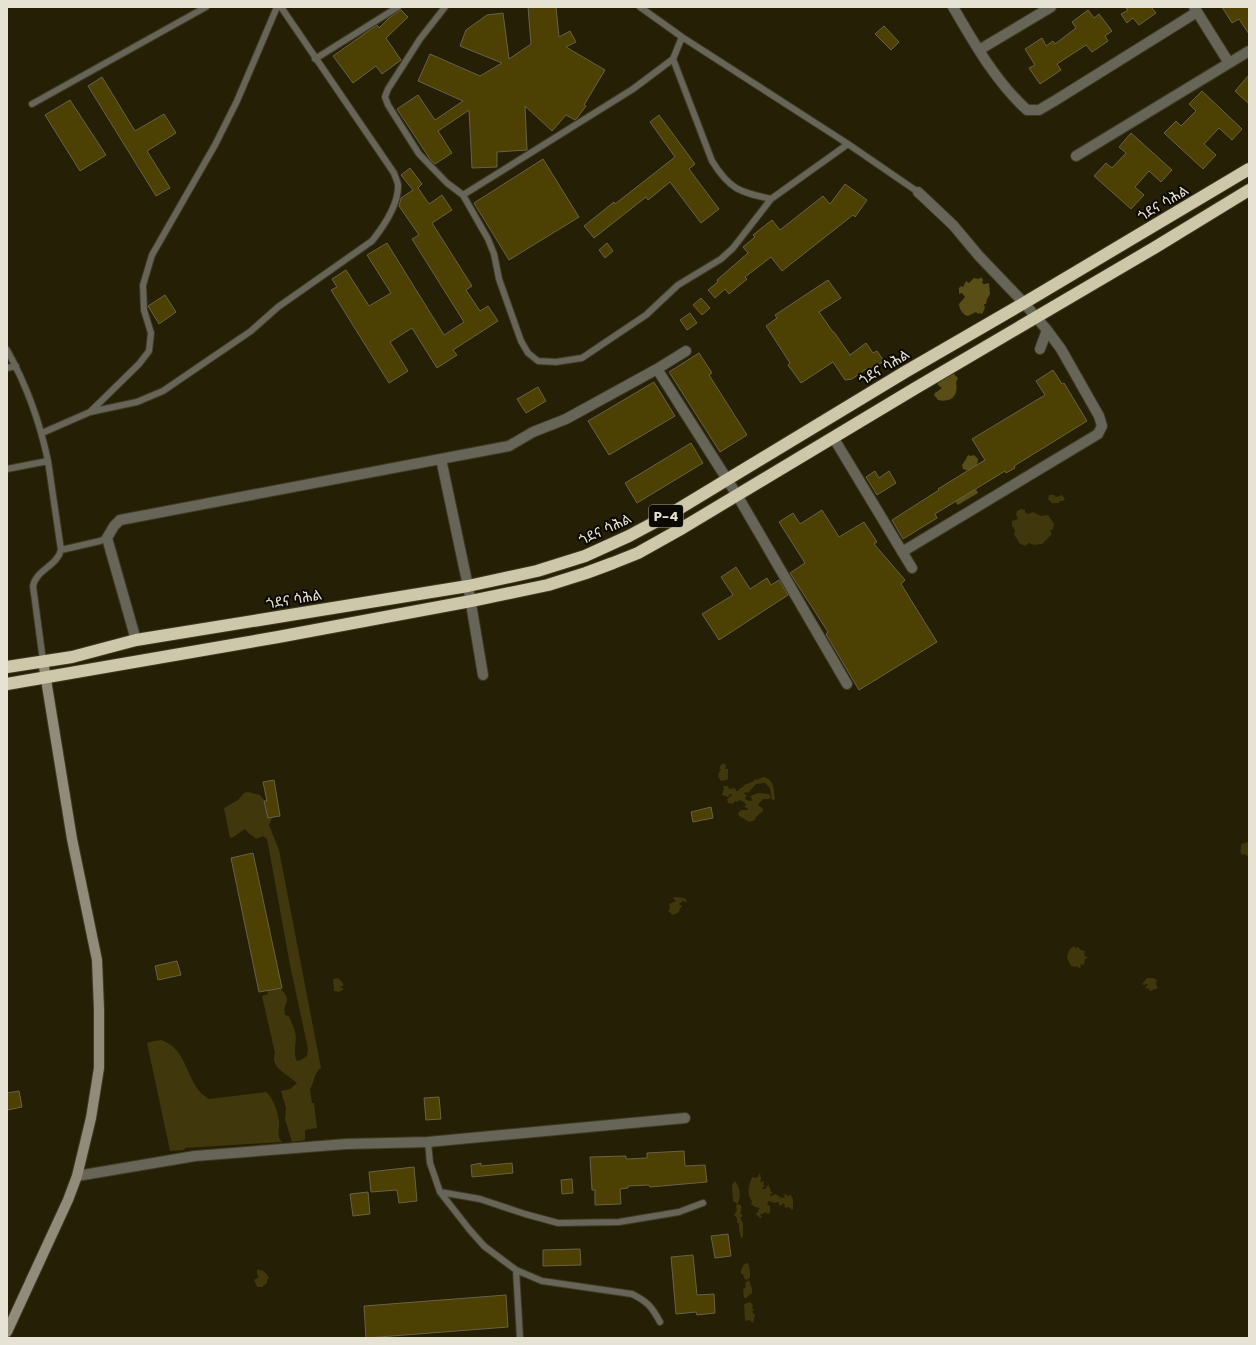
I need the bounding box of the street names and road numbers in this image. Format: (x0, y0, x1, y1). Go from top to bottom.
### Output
street label: ጎደና ሳሕል (1134, 180, 1193, 226)
street label: ጎደና ሳሕል (855, 344, 914, 390)
road number: P-4 (649, 505, 683, 527)
street label: ጎደና ሳሕል (575, 508, 635, 550)
street label: ጎደና ሳሕል (265, 584, 324, 614)

